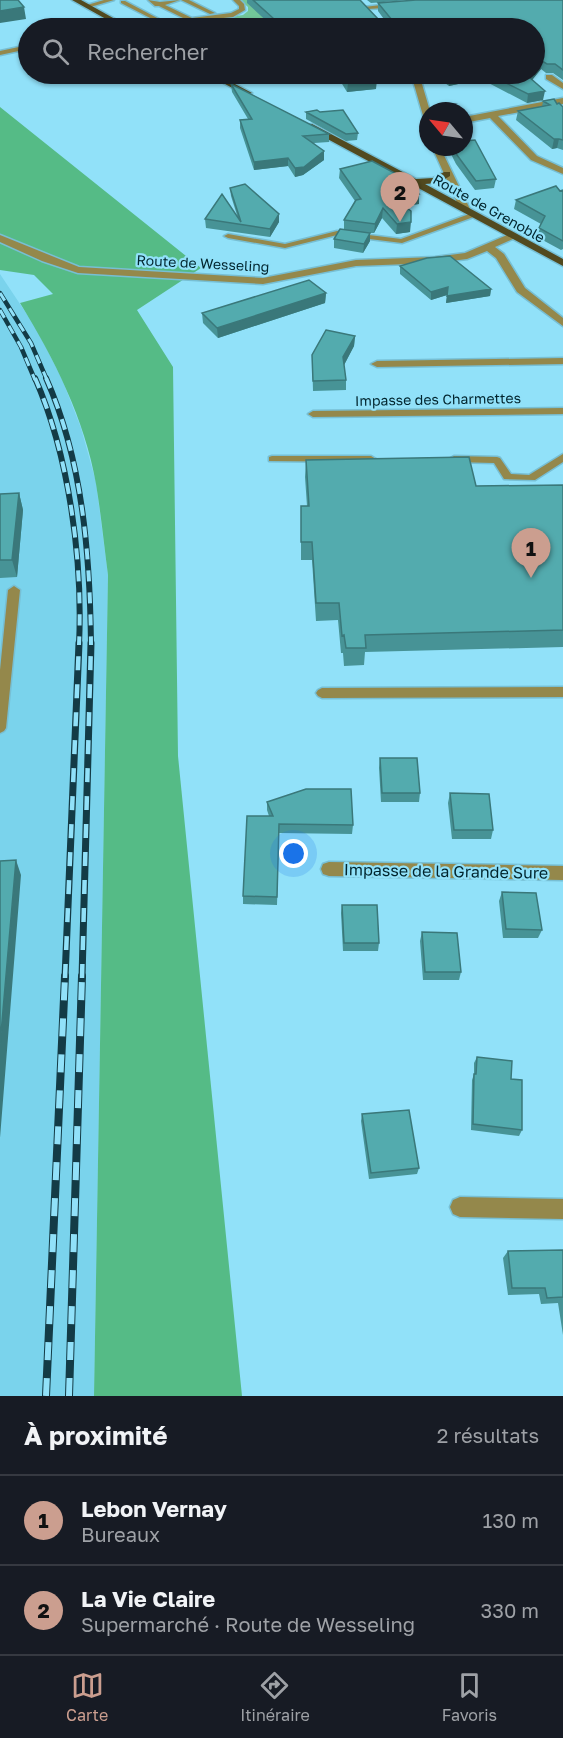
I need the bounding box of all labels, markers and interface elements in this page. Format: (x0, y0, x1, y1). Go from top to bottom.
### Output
search box (18, 18, 545, 84)
icon: search (39, 35, 72, 68)
text: Rechercher (87, 38, 208, 65)
north arrow (419, 102, 473, 156)
street label: Route de Grenoble (430, 170, 548, 246)
pin: 2 (380, 172, 420, 222)
street label: Route de Wesseling (136, 251, 270, 275)
street label: Impasse des Charmettes (355, 389, 521, 409)
pin: 1 (512, 528, 550, 578)
your location (279, 839, 308, 868)
street label: Impasse de la Grande Sure (344, 859, 548, 883)
text: À proximité (24, 1420, 168, 1451)
text: 2 résultats (437, 1423, 539, 1447)
text: Lebon Vernay (81, 1495, 227, 1522)
text: 1 (38, 1508, 49, 1532)
text: 130 m (483, 1508, 539, 1532)
text: Bureaux (81, 1522, 160, 1546)
text: La Vie Claire (81, 1585, 215, 1612)
text: 2 (37, 1598, 50, 1622)
text: 330 m (481, 1598, 539, 1622)
text: Supermarché · Route de Wesseling (81, 1612, 415, 1636)
tab: Carte (66, 1669, 108, 1725)
tab: Itinéraire (240, 1669, 310, 1725)
tab: Favoris (442, 1669, 497, 1725)

